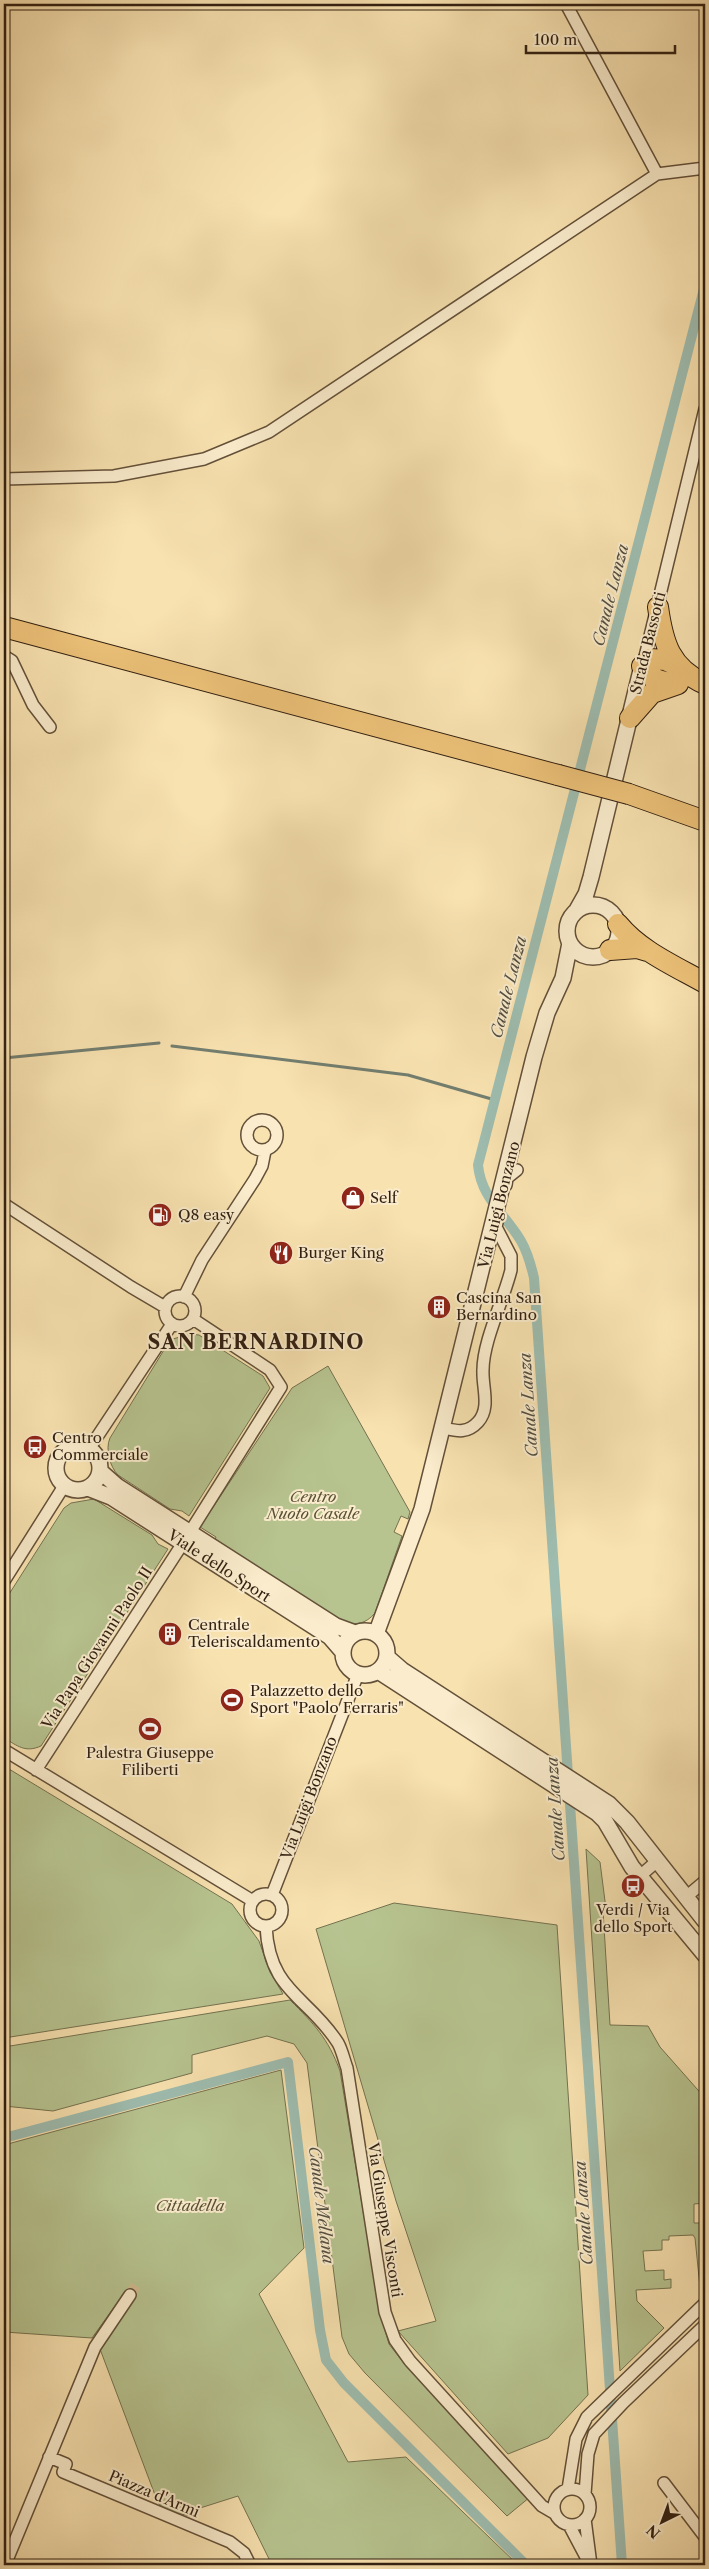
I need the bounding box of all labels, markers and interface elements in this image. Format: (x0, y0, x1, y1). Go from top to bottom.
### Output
scale bar (526, 22, 675, 54)
text: 100 m (534, 30, 577, 49)
water label: Canale Lanza (588, 541, 632, 648)
street label: Strada Bassotti (626, 589, 670, 696)
water label: Canale Lanza (486, 933, 530, 1040)
street label: Via Luigi Bonzano (473, 1139, 524, 1271)
shop icon: Self (340, 1185, 366, 1211)
place label: Self (370, 1188, 399, 1207)
fuel station icon: Q8 easy (147, 1202, 173, 1228)
place label: Q8 easy (178, 1205, 235, 1224)
restaurant icon: Burger King (268, 1240, 294, 1266)
place label: Burger King (298, 1243, 384, 1262)
place label: Cascina San Bernardino (456, 1288, 542, 1324)
building icon: Cascina San Bernardino (426, 1294, 452, 1320)
district label: SAN BERNARDINO (148, 1330, 364, 1354)
water label: Canale Lanza (514, 1352, 542, 1458)
place label: Centro Commerciale (52, 1428, 148, 1464)
bus stop icon: Centro Commerciale (22, 1434, 48, 1460)
park label: Centro Nuoto Casale (266, 1487, 360, 1523)
street label: Viale dello Sport (163, 1525, 275, 1606)
street label: Via Papa Giovanni Paolo II (36, 1563, 156, 1733)
place label: Centrale Teleriscaldamento (188, 1615, 320, 1651)
building icon: Centrale Teleriscaldamento (157, 1621, 183, 1647)
place label: Palazzetto dello Sport "Paolo Ferraris" (250, 1681, 404, 1717)
sports icon: Palazzetto dello Sport "Paolo Ferraris" (219, 1687, 245, 1713)
sports icon: Palestra Giuseppe Filiberti (137, 1716, 163, 1742)
street label: Via Luigi Bonzano (276, 1733, 341, 1863)
place label: Palestra Giuseppe Filiberti (86, 1743, 214, 1779)
water label: Canale Lanza (541, 1756, 569, 1862)
bus stop icon: Verdi / Via dello Sport (620, 1873, 646, 1899)
place label: Verdi / Via dello Sport (594, 1900, 673, 1936)
street label: Via Giuseppe Visconti (364, 2140, 407, 2299)
water label: Canale Mellana (305, 2145, 339, 2265)
water label: Canale Lanza (569, 2160, 597, 2266)
park label: Cittadella (156, 2196, 224, 2215)
street label: Piazza d'Armi (106, 2466, 203, 2521)
north arrow (636, 2496, 686, 2546)
text: N (643, 2521, 664, 2542)

